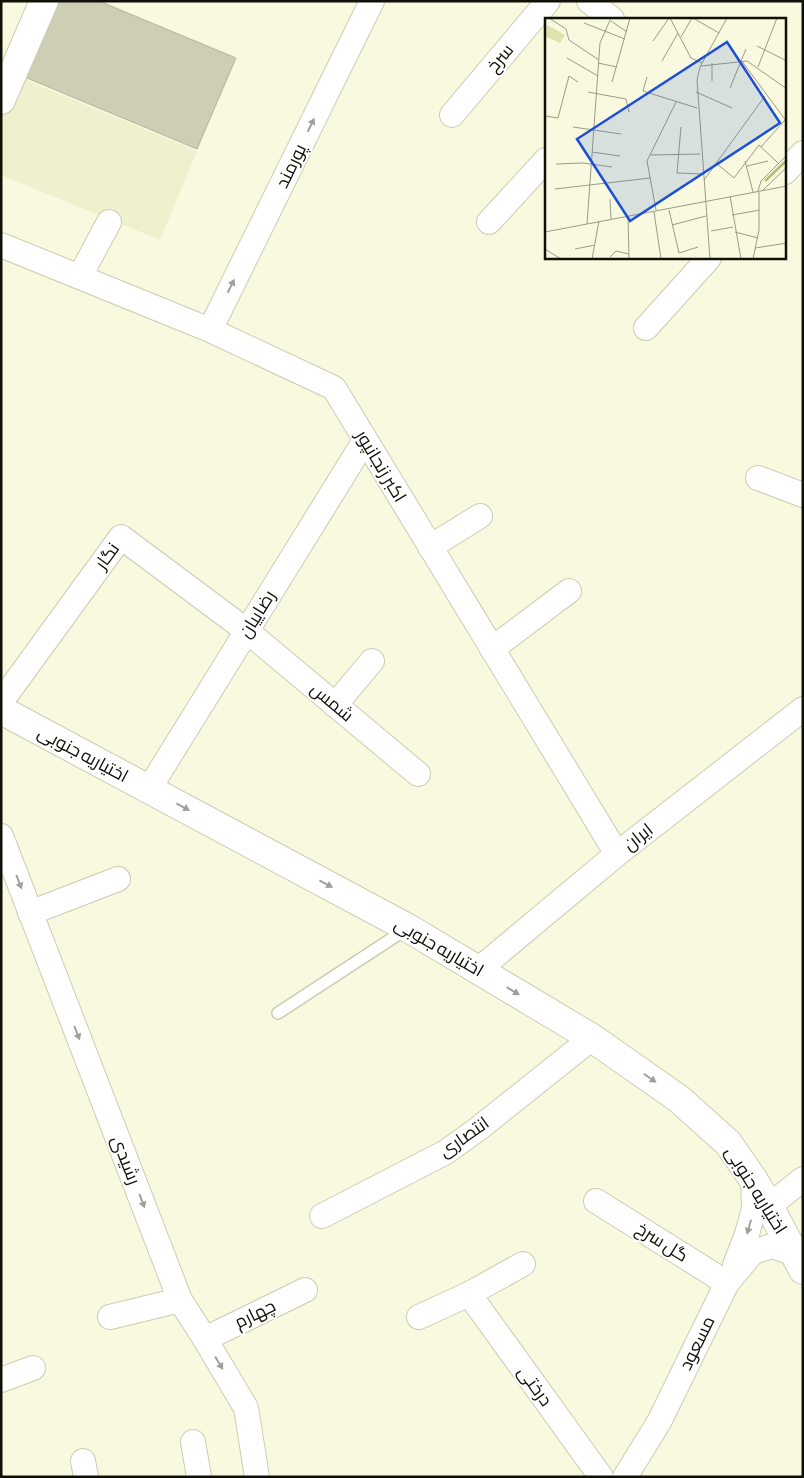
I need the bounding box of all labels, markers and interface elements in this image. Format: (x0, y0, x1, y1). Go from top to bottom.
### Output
inset map (545, 18, 786, 259)
street label: سرخ (482, 39, 519, 77)
one-way arrow (307, 118, 315, 132)
street label: پورمند (271, 140, 312, 192)
one-way arrow (227, 279, 235, 294)
street label: اکبر زنجانپور (350, 425, 411, 506)
street label: نگار (89, 538, 124, 574)
street label: رضاییان (234, 586, 280, 642)
street label: شمس (306, 678, 358, 726)
street label: اختیاریه جنوبی (34, 721, 132, 787)
one-way arrow (176, 803, 190, 812)
street label: ایران (619, 819, 657, 855)
one-way arrow (15, 875, 23, 889)
one-way arrow (319, 880, 334, 888)
street label: اختیاریه جنوبی (390, 913, 488, 981)
one-way arrow (506, 986, 519, 995)
one-way arrow (74, 1026, 81, 1041)
one-way arrow (643, 1073, 657, 1083)
street label: انتصاری (435, 1112, 493, 1162)
street label: رشیدی (107, 1132, 145, 1188)
street label: اختیاریه جنوبی (720, 1142, 792, 1238)
one-way arrow (138, 1194, 146, 1209)
street label: گل سرخ (631, 1217, 692, 1267)
one-way arrow (745, 1219, 753, 1234)
street label: چهارم (231, 1295, 280, 1334)
street label: مسعود (674, 1312, 720, 1374)
one-way arrow (215, 1356, 224, 1369)
street label: درختی (513, 1361, 557, 1411)

